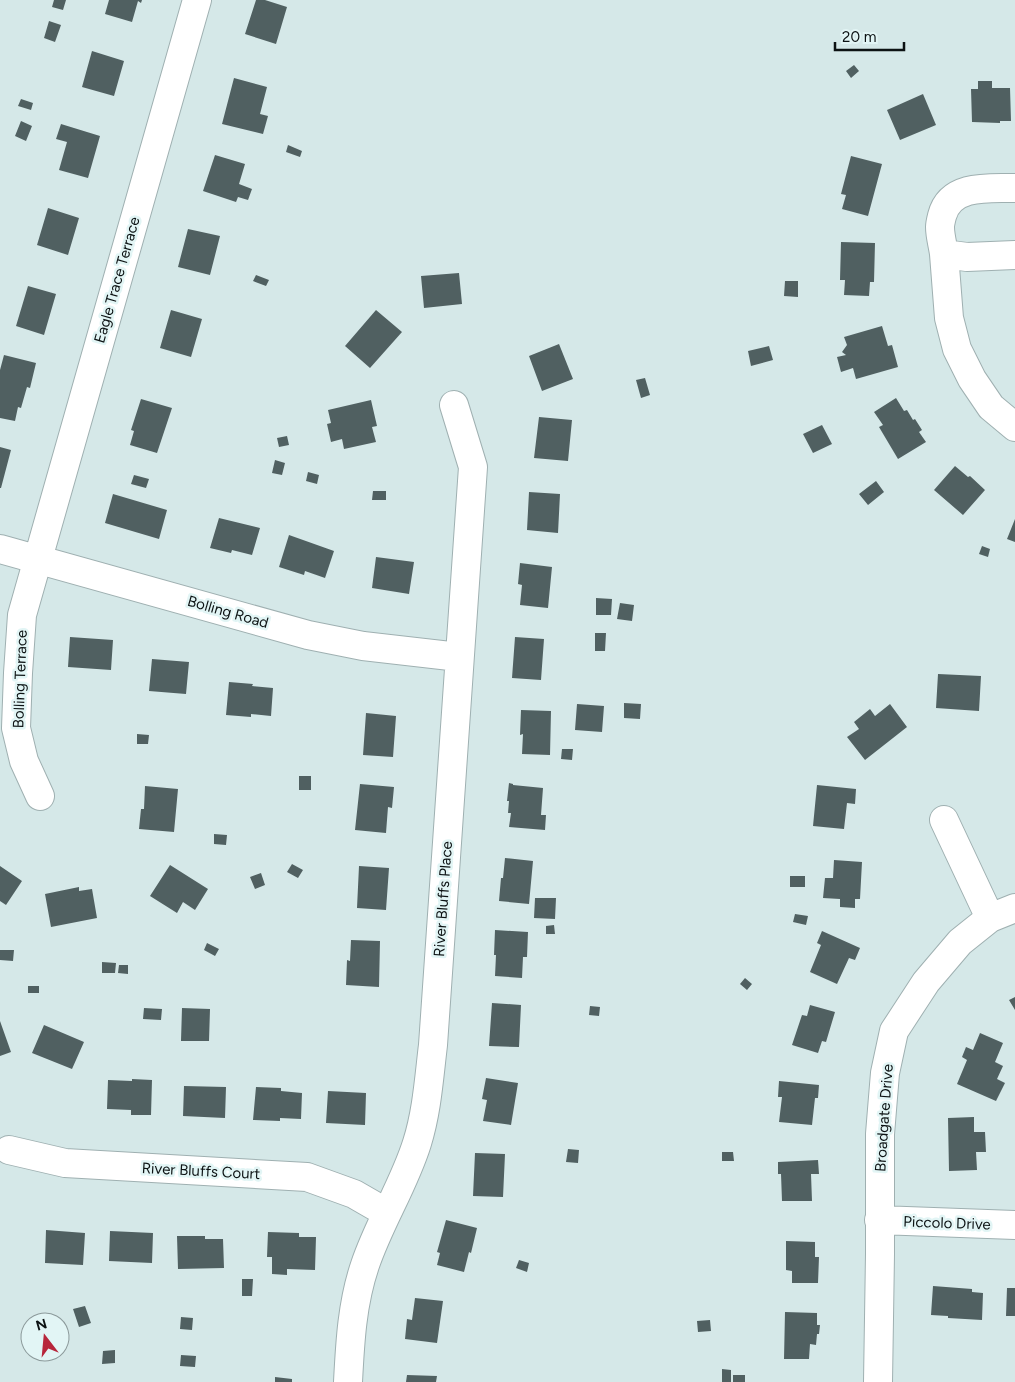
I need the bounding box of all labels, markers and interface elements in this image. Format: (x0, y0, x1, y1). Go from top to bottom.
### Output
scale bar (835, 20, 904, 52)
text: 20 m (842, 28, 876, 46)
street label: Eagle Trace Terrace (90, 215, 144, 345)
street label: Bolling Road (185, 592, 271, 632)
street label: Bolling Terrace (9, 629, 31, 729)
street label: River Bluffs Place (430, 841, 456, 957)
street label: Broadgate Drive (871, 1063, 897, 1173)
street label: River Bluffs Court (141, 1159, 261, 1183)
street label: Piccolo Drive (903, 1212, 991, 1234)
north arrow (20, 1312, 70, 1362)
text: N (34, 1315, 49, 1335)

